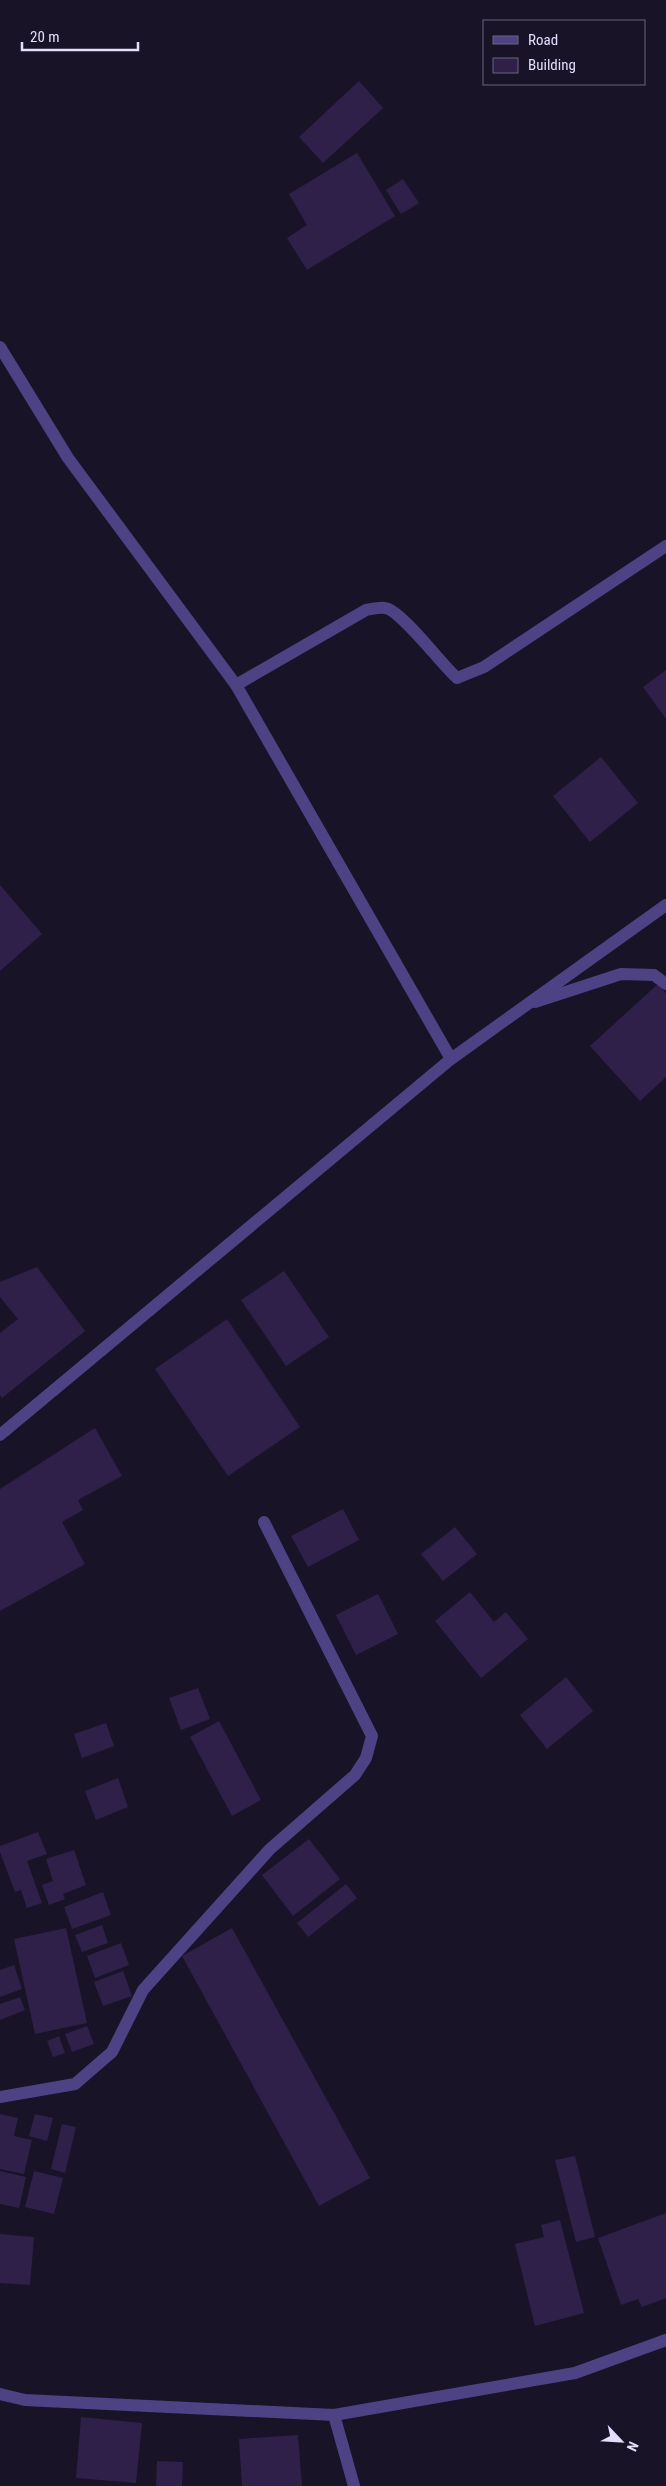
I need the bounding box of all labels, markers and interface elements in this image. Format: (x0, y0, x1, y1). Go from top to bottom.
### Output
scale bar (22, 20, 139, 52)
legend (483, 20, 646, 85)
text: 20 m (30, 28, 60, 46)
text: Road (528, 31, 558, 49)
text: Building (528, 56, 576, 74)
north arrow (596, 2416, 646, 2466)
text: N (624, 2439, 642, 2454)

